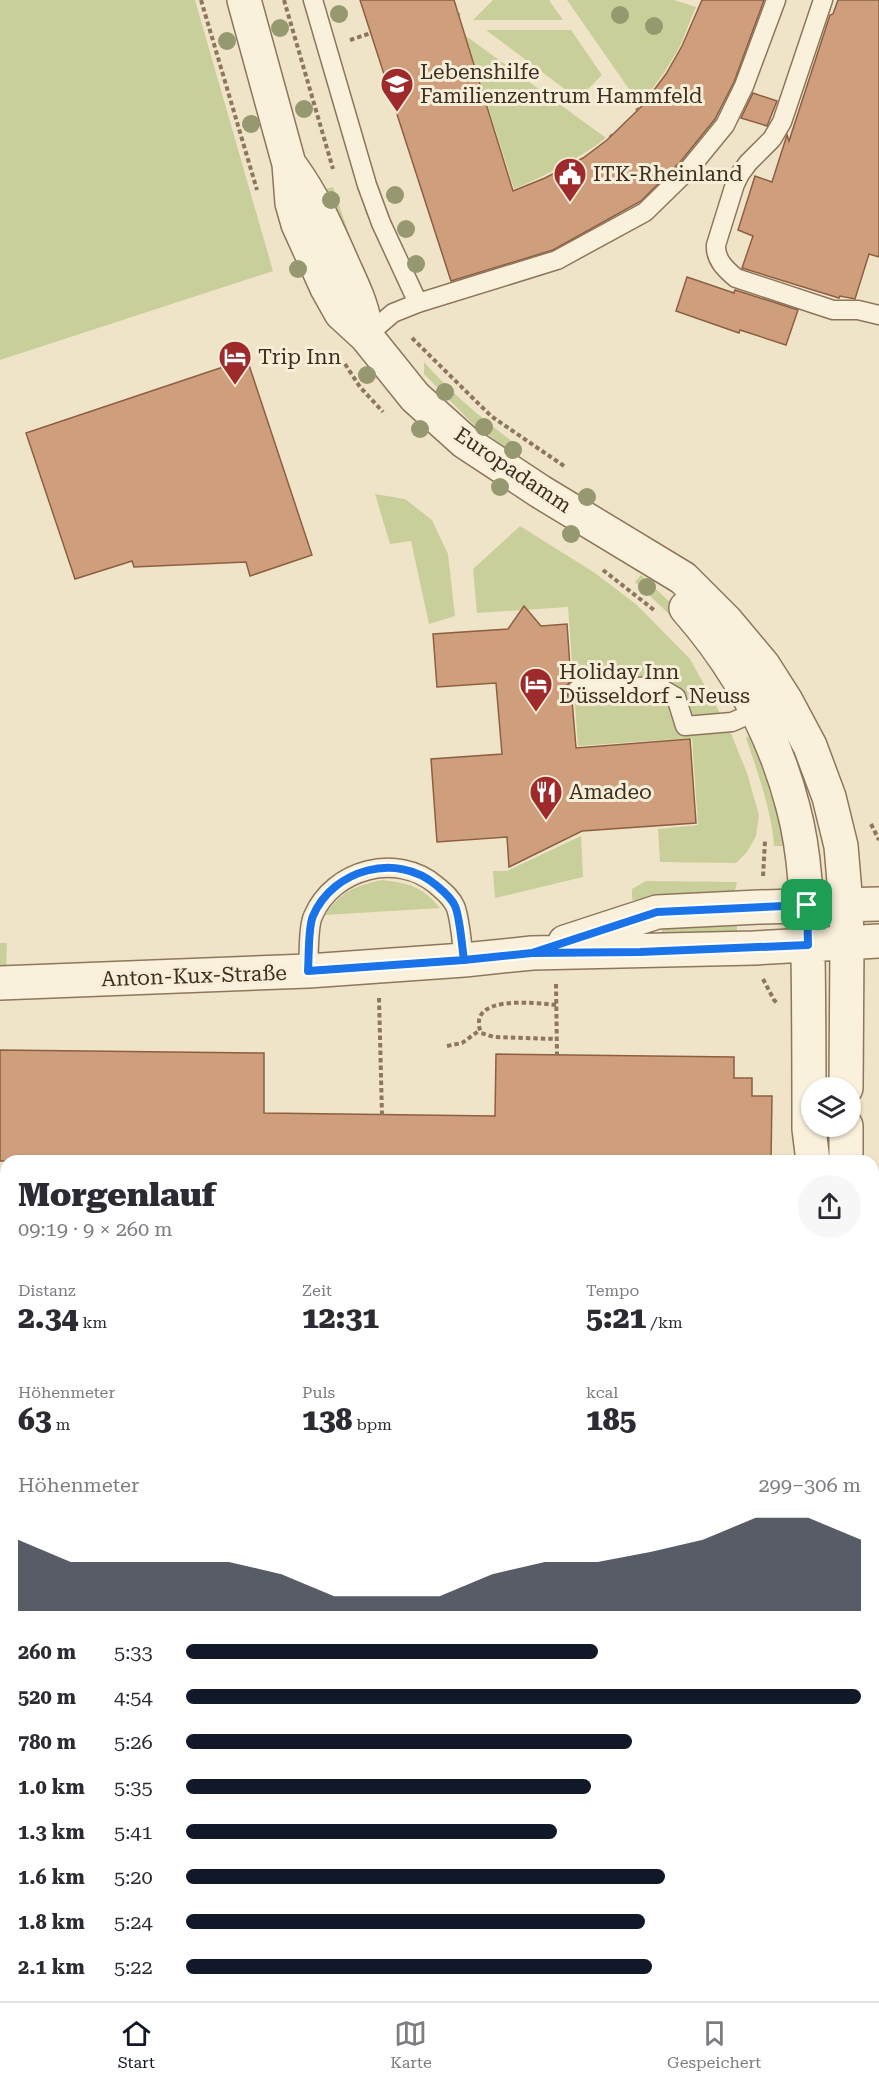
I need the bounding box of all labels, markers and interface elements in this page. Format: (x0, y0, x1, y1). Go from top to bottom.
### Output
place label: Lebenshilfe Familienzentrum Hammfeld (420, 60, 703, 108)
school or university icon: Lebenshilfe Familienzentrum Hammfeld (379, 66, 415, 113)
public building icon: ITK-Rheinland (552, 156, 588, 203)
place label: ITK-Rheinland (593, 162, 743, 186)
hotel icon: Trip Inn (217, 339, 253, 386)
place label: Trip Inn (258, 345, 342, 369)
street label: Europadamm (450, 422, 576, 518)
place label: Holiday Inn Düsseldorf - Neuss (559, 660, 750, 708)
hotel icon: Holiday Inn Düsseldorf - Neuss (518, 666, 554, 713)
restaurant icon: Amadeo (528, 774, 564, 821)
place label: Amadeo (569, 780, 652, 804)
pin (781, 879, 832, 930)
icon: arrive (790, 888, 823, 921)
street label: Anton-Kux-Straße (101, 961, 287, 991)
map controls (801, 1077, 861, 1137)
button: layers (801, 1077, 861, 1137)
text: Morgenlauf (18, 1175, 216, 1214)
button: share (798, 1175, 861, 1238)
text: 09:19 · 9 × 260 m (18, 1217, 173, 1241)
text: Distanz (18, 1281, 76, 1300)
text: Zeit (302, 1281, 332, 1300)
text: Tempo (586, 1281, 639, 1300)
text: 2.34 (18, 1300, 78, 1335)
text: 12:31 (302, 1300, 379, 1335)
text: 5:21 (586, 1300, 646, 1335)
text: km (78, 1313, 107, 1332)
text: /km (646, 1313, 683, 1332)
text: Höhenmeter (18, 1383, 115, 1402)
text: Puls (302, 1383, 335, 1402)
text: kcal (586, 1383, 618, 1402)
text: 63 (18, 1402, 52, 1437)
text: 138 (302, 1402, 352, 1437)
text: 185 (586, 1402, 636, 1437)
text: m (52, 1415, 70, 1434)
text: bpm (352, 1415, 392, 1434)
text: Höhenmeter (18, 1473, 139, 1497)
text: 299–306 m (758, 1473, 861, 1497)
text: 260 m (18, 1640, 76, 1664)
text: 5:33 (114, 1640, 153, 1664)
text: 520 m (18, 1685, 76, 1709)
text: 4:54 (114, 1685, 153, 1709)
text: 780 m (18, 1730, 76, 1754)
text: 5:26 (114, 1730, 153, 1754)
text: 1.0 km (18, 1775, 85, 1799)
text: 5:35 (114, 1775, 153, 1799)
text: 1.3 km (18, 1820, 85, 1844)
text: 5:41 (114, 1820, 153, 1844)
text: 1.6 km (18, 1865, 85, 1889)
text: 5:20 (114, 1865, 153, 1889)
text: 1.8 km (18, 1910, 85, 1934)
text: 5:24 (114, 1910, 153, 1934)
text: 2.1 km (18, 1955, 85, 1979)
text: 5:22 (114, 1955, 153, 1979)
tab: Start (118, 2017, 155, 2072)
tab: Karte (390, 2017, 432, 2072)
tab: Gespeichert (667, 2017, 761, 2072)

